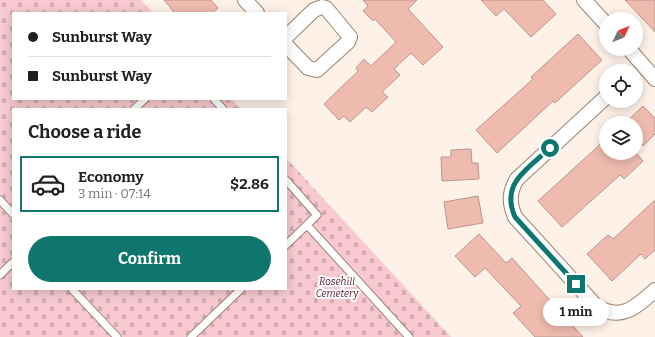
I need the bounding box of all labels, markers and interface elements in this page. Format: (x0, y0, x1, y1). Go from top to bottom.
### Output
north arrow (599, 12, 643, 56)
map controls (599, 12, 643, 160)
text: Sunburst Way (52, 28, 152, 46)
button: locate (599, 64, 643, 108)
text: Sunburst Way (52, 67, 152, 85)
button: layers (599, 116, 643, 160)
text: Choose a ride (28, 121, 141, 143)
route start (541, 139, 559, 157)
icon: car (30, 166, 66, 202)
text: Economy (78, 168, 144, 186)
text: $2.86 (230, 175, 269, 193)
text: 3 min · 07:14 (78, 186, 151, 201)
button: Confirm (28, 236, 271, 282)
route end (567, 275, 585, 293)
park label: Rosehill Cemetery (316, 276, 359, 300)
callout: 1 min (543, 298, 609, 326)
text: 1 min (560, 304, 592, 319)

